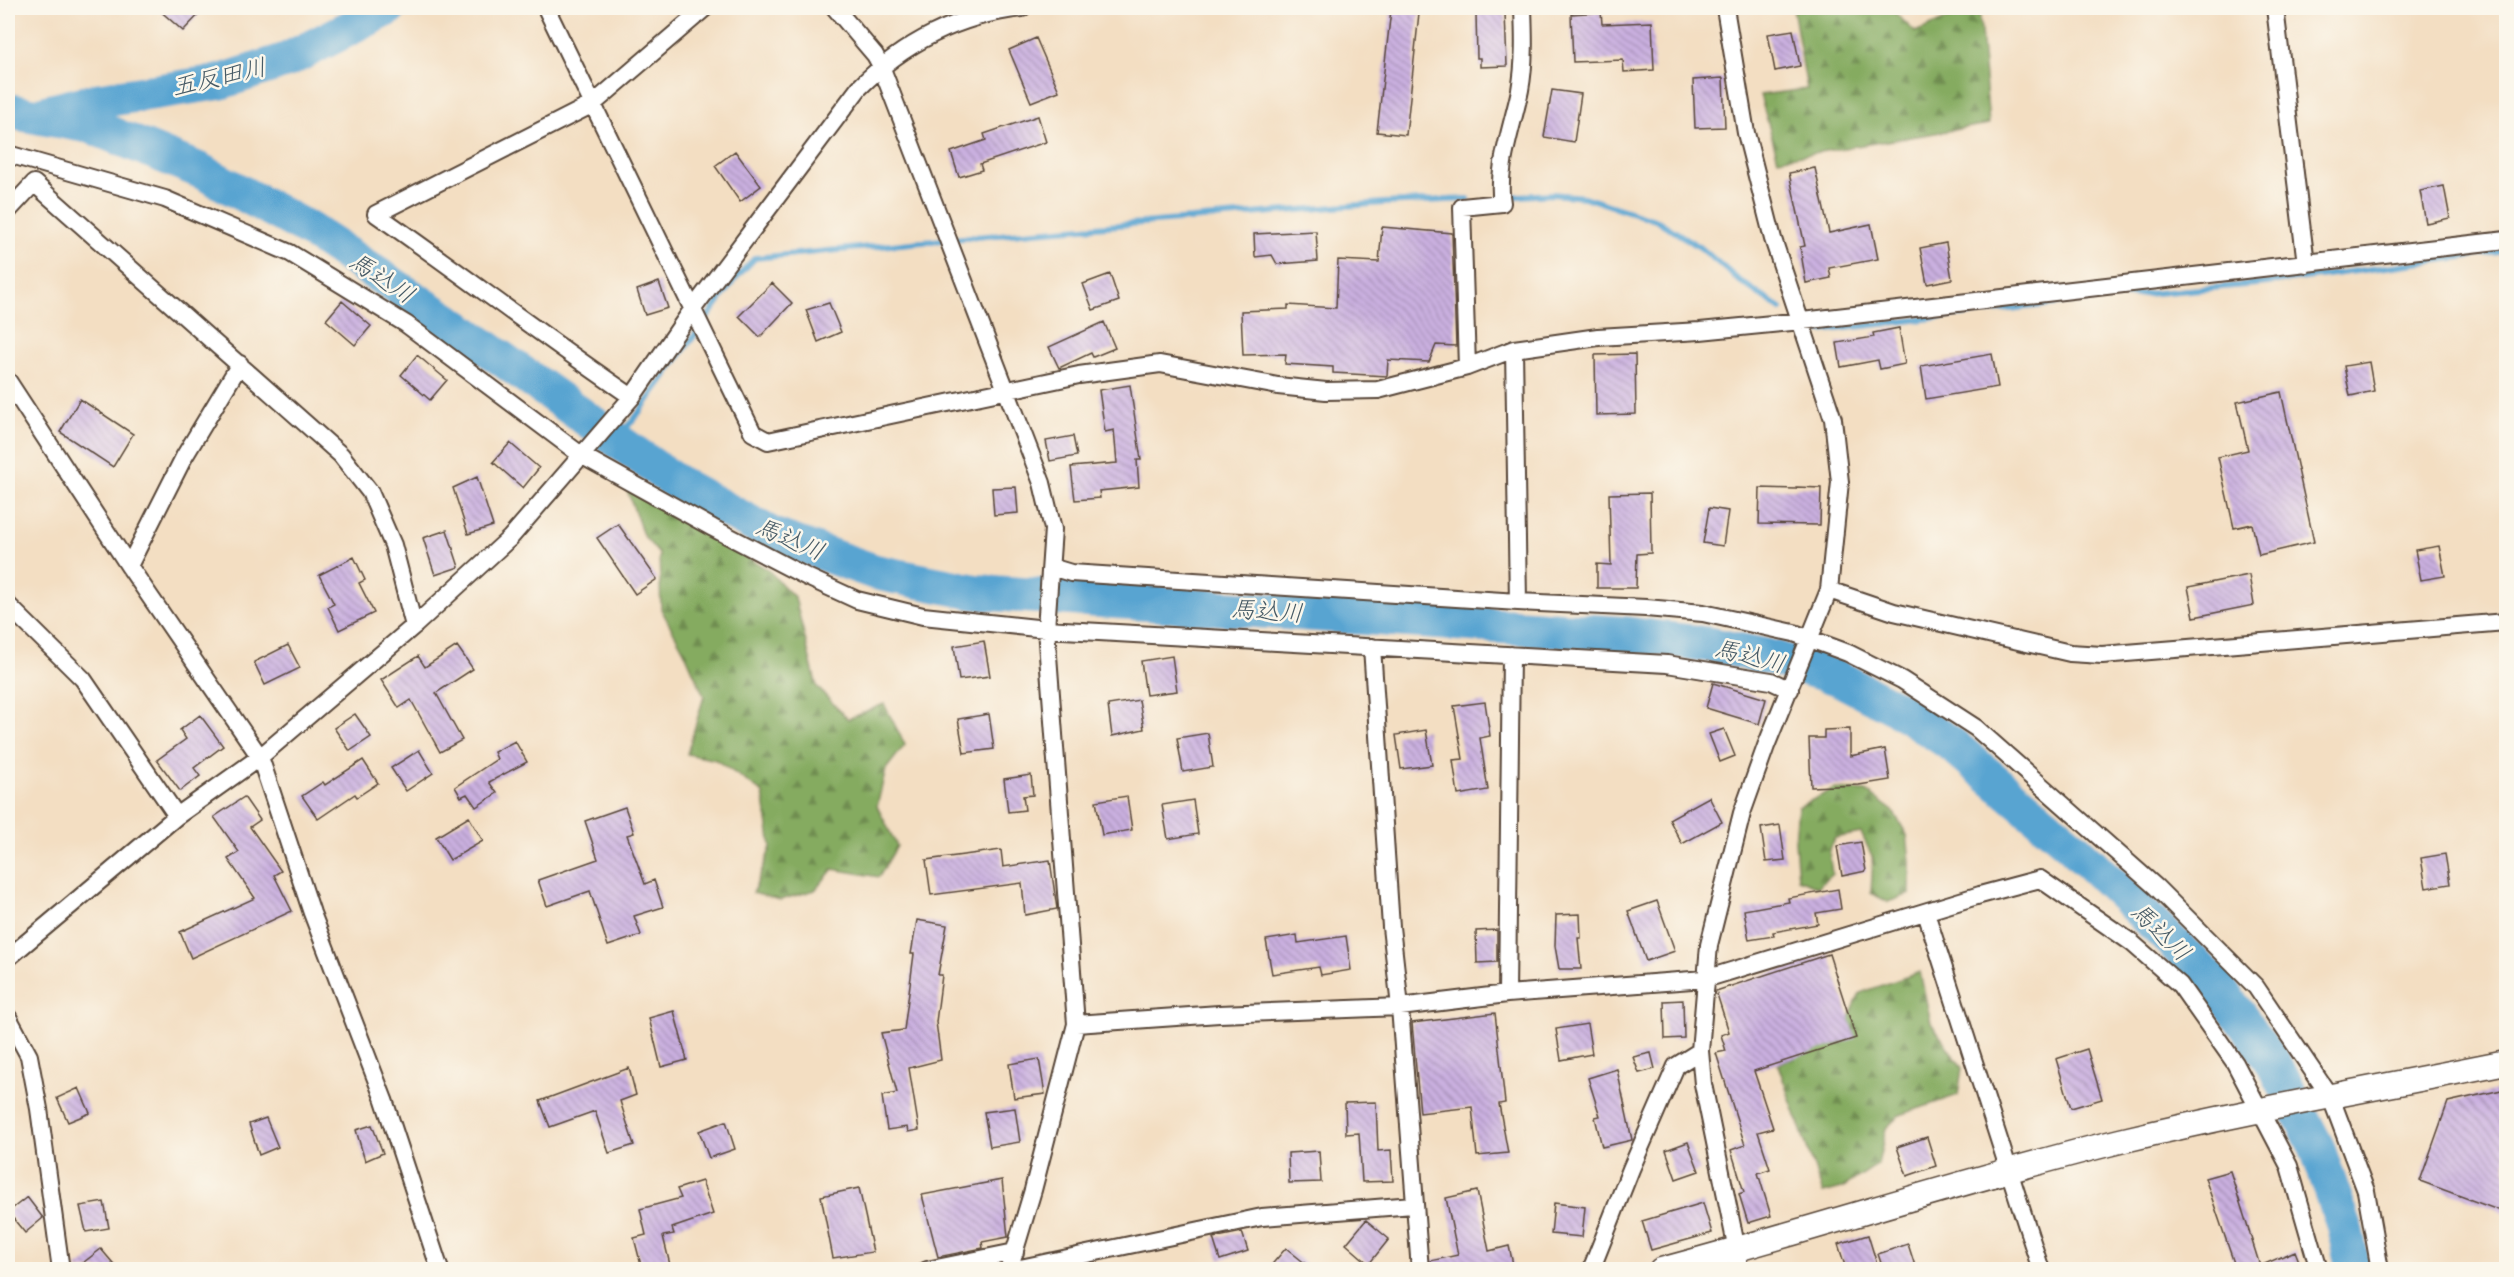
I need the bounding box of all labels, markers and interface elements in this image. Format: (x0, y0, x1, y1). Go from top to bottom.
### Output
water label: 五反田川 (169, 51, 269, 103)
water label: 馬込川 (343, 245, 421, 311)
water label: 馬込川 (751, 510, 829, 568)
water label: 馬込川 (1230, 593, 1304, 629)
water label: 馬込川 (1711, 632, 1789, 680)
water label: 馬込川 (2124, 895, 2198, 969)

